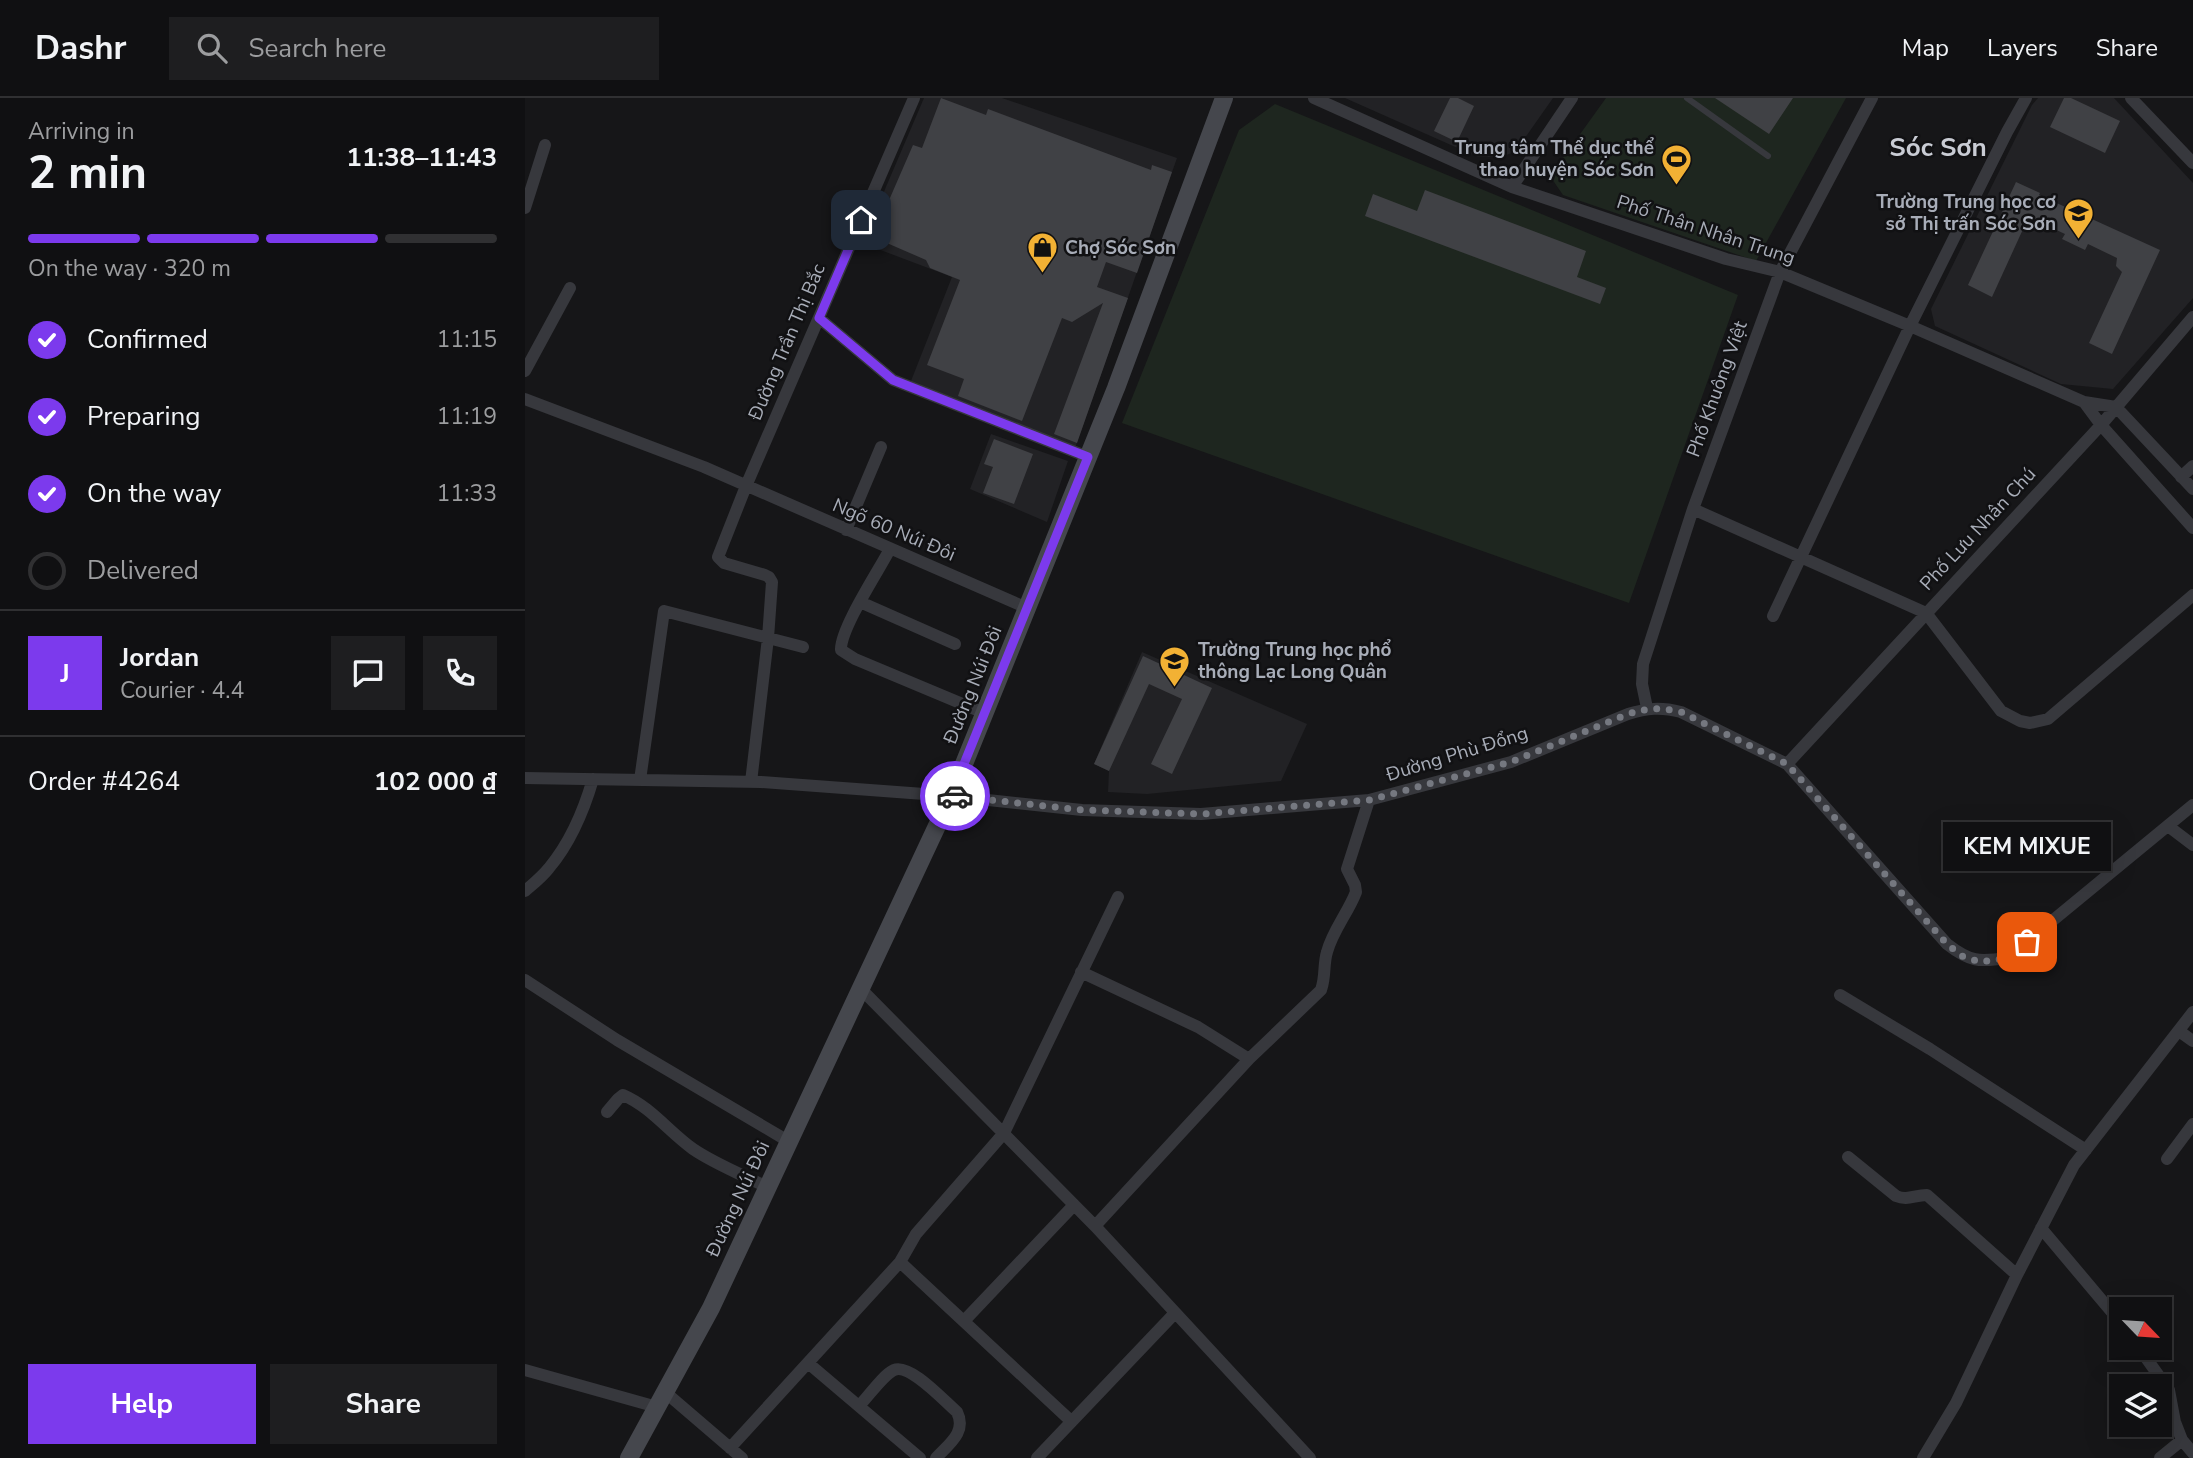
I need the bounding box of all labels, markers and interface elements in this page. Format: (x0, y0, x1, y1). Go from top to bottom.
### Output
search box (169, 17, 659, 80)
text: Dashr (35, 26, 127, 71)
icon: search (193, 29, 231, 67)
text: Search here (249, 31, 386, 66)
text: Map (1902, 32, 1949, 64)
text: Layers (1987, 32, 2058, 64)
text: Share (2096, 32, 2158, 64)
text: Arriving in (28, 116, 135, 147)
district label: Sóc Sơn (1889, 130, 1987, 165)
place label: Trung tâm Thể dục thể thao huyện Sóc Sơn (1454, 135, 1655, 183)
text: 11:38–11:43 (346, 140, 497, 175)
text: 2 min (28, 141, 147, 204)
sports icon: Trung tâm Thể dục thể thao huyện Sóc Sơn (1660, 142, 1694, 186)
street label: Phố Thân Nhân Trung (1613, 189, 1799, 271)
place label: Trường Trung học cơ sở Thị trấn Sóc Sơn (1876, 189, 2056, 237)
pin (831, 190, 891, 250)
school or university icon: Trường Trung học cơ sở Thị trấn Sóc Sơn (2062, 196, 2096, 240)
icon: home (842, 201, 880, 239)
shop icon: Chợ Sóc Sơn (1025, 231, 1059, 275)
place label: Chợ Sóc Sơn (1065, 235, 1176, 261)
text: On the way · 320 m (28, 253, 231, 284)
street label: Đường Trần Thị Bắc (742, 260, 832, 425)
street label: Phố Khuông Việt (1680, 317, 1754, 461)
icon: check (28, 321, 66, 359)
text: Confirmed (87, 322, 208, 357)
text: 11:15 (437, 324, 497, 355)
icon: check (28, 398, 66, 436)
text: Preparing (87, 399, 200, 434)
text: 11:19 (437, 401, 497, 432)
street label: Phố Lưu Nhân Chú (1914, 462, 2042, 596)
icon: check (28, 475, 66, 513)
text: On the way (87, 476, 221, 511)
text: 11:33 (437, 478, 497, 509)
street label: Ngõ 60 Núi Đôi (828, 492, 960, 568)
text: Delivered (87, 553, 199, 588)
street label: Đường Núi Đôi (937, 622, 1009, 749)
button: chat (331, 636, 405, 710)
button: phone (423, 636, 497, 710)
place label: Trường Trung học phổ thông Lạc Long Quân (1198, 637, 1392, 685)
text: Jordan (120, 640, 199, 675)
school or university icon: Trường Trung học phổ thông Lạc Long Quân (1158, 644, 1192, 688)
text: J (60, 656, 70, 691)
text: Courier · 4.4 (120, 675, 244, 706)
street label: Đường Phù Đổng (1382, 720, 1531, 788)
courier (920, 761, 990, 831)
text: Order #4264 (28, 764, 180, 799)
text: 102 000 ₫ (374, 764, 497, 799)
icon: car (936, 777, 974, 815)
callout: KEM MIXUE (1943, 823, 2111, 872)
text: KEM MIXUE (1963, 831, 2091, 862)
pin (1997, 912, 2057, 972)
icon: bag (2008, 923, 2046, 961)
street label: Đường Núi Đôi (699, 1137, 776, 1262)
north arrow (2109, 1297, 2172, 1360)
map controls (2109, 1297, 2172, 1437)
button: Help (28, 1364, 256, 1444)
button: Share (270, 1364, 497, 1444)
button: layers (2109, 1374, 2172, 1437)

